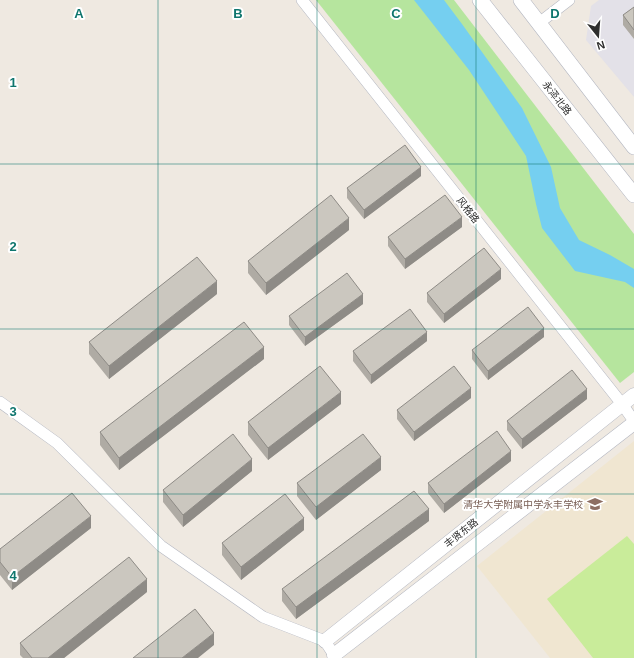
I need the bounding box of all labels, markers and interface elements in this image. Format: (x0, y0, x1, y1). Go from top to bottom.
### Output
text: A (74, 6, 84, 21)
text: B (233, 6, 243, 21)
text: C (391, 6, 401, 21)
text: D (550, 6, 560, 21)
north arrow (578, 16, 618, 56)
text: N (595, 39, 606, 52)
text: 1 (9, 75, 17, 90)
street label: 永泽北路 (540, 79, 574, 117)
street label: 风格路 (454, 195, 482, 225)
text: 2 (9, 239, 17, 254)
text: 3 (9, 404, 17, 419)
school or university icon: 清华大学附属中学永丰学校 (586, 495, 604, 513)
place label: 清华大学附属中学永丰学校 (463, 499, 583, 510)
street label: 丰贤东路 (442, 516, 480, 550)
text: 4 (9, 568, 17, 583)

